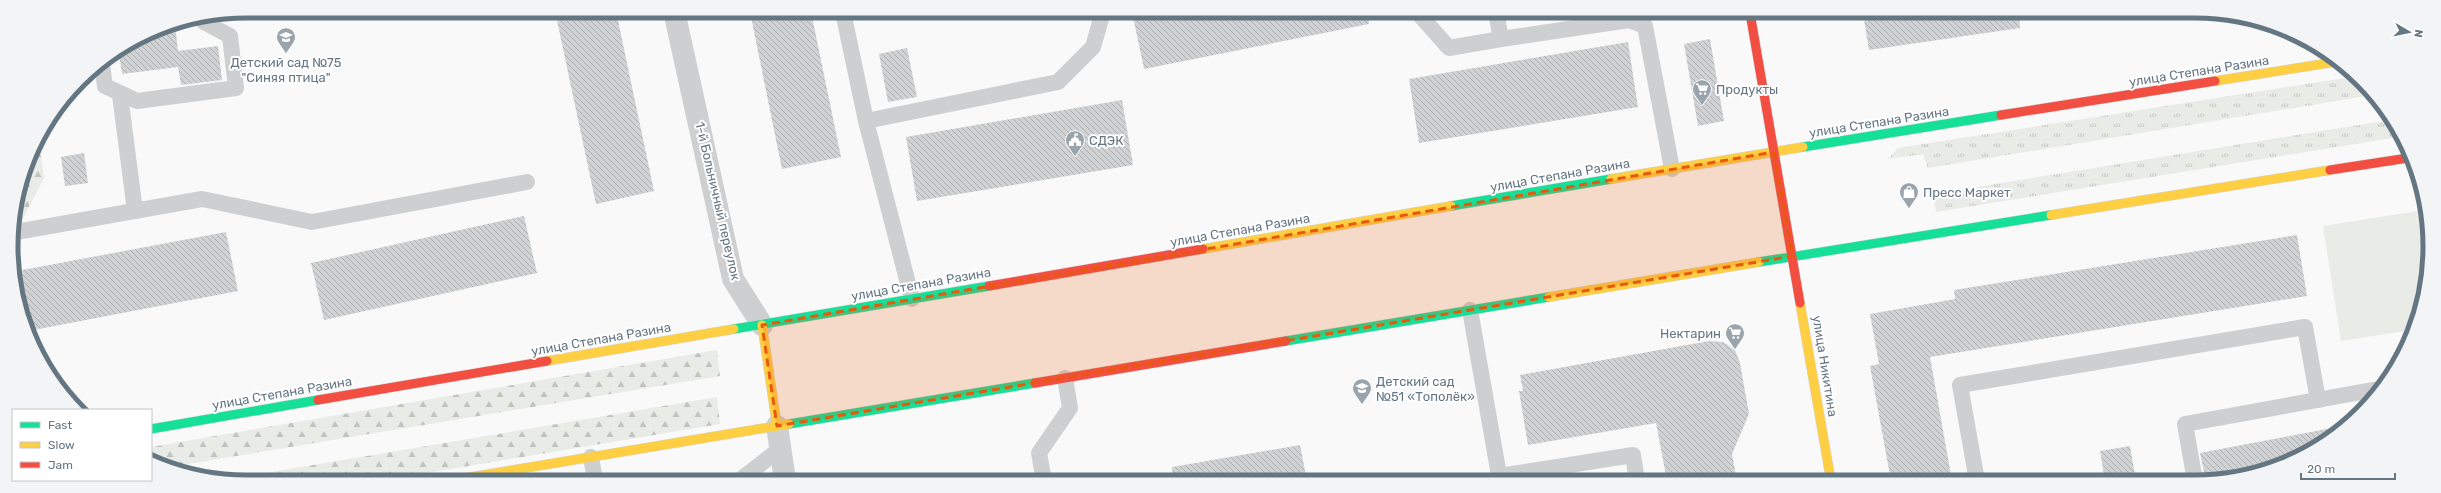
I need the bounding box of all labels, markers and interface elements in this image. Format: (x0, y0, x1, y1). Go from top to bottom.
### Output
north arrow (2389, 12, 2429, 52)
school or university icon: Детский сад №75 "Синяя птица" (275, 26, 297, 54)
text: N (2411, 29, 2425, 38)
street label: улица Степана Разина (2128, 53, 2270, 89)
place label: Детский сад №75 "Синяя птица" (231, 55, 342, 85)
supermarket icon: Продукты (1691, 78, 1713, 106)
place label: Продукты (1716, 82, 1778, 97)
street label: улица Степана Разина (1808, 104, 1950, 140)
street label: 1-й Больничный переулок (692, 120, 744, 282)
public building icon: СДЭК (1064, 129, 1086, 157)
place label: СДЭК (1089, 133, 1124, 148)
street label: улица Степана Разина (1489, 155, 1631, 195)
shop icon: Пресс Маркет (1898, 181, 1920, 209)
place label: Пресс Маркет (1923, 185, 2011, 200)
street label: улица Степана Разина (1169, 210, 1311, 250)
street label: улица Степана Разина (850, 264, 992, 304)
street label: улица Никитина (1810, 314, 1840, 418)
street label: улица Степана Разина (530, 319, 672, 359)
supermarket icon: Нектарин (1724, 322, 1746, 350)
place label: Нектарин (1660, 326, 1721, 341)
street label: улица Степана Разина (211, 373, 353, 413)
place label: Детский сад №51 «Тополёк» (1376, 374, 1475, 404)
school or university icon: Детский сад №51 «Тополёк» (1351, 377, 1373, 405)
legend (12, 409, 152, 481)
text: Fast (48, 418, 72, 432)
text: Slow (48, 438, 75, 452)
scale bar (2301, 455, 2395, 481)
text: Jam (48, 458, 73, 472)
text: 20 m (2307, 462, 2335, 476)

